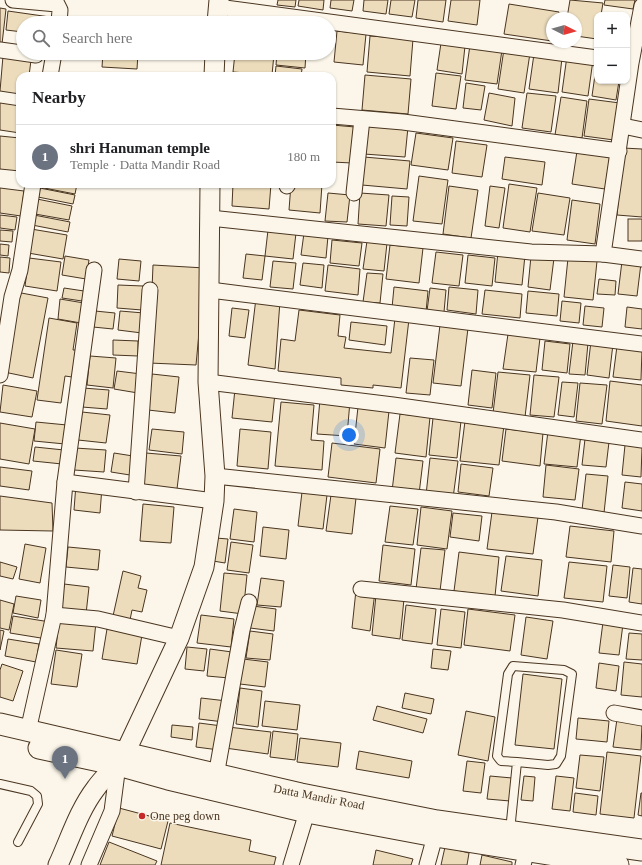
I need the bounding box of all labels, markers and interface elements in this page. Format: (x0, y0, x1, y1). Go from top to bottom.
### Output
north arrow (546, 12, 582, 48)
map controls (594, 12, 630, 84)
button: + (594, 12, 630, 48)
search box (16, 16, 336, 60)
icon: search (30, 27, 52, 49)
text: Search here (62, 30, 132, 46)
button: − (594, 48, 630, 84)
text: Nearby (32, 88, 86, 107)
text: shri Hanuman temple (70, 140, 210, 156)
text: 1 (42, 149, 48, 164)
text: 180 m (287, 149, 320, 164)
text: Temple · Datta Mandir Road (70, 157, 220, 172)
your location (339, 425, 359, 445)
pin: 1 (52, 746, 78, 779)
street label: Datta Mandir Road (272, 781, 366, 813)
place label: One peg down (150, 809, 220, 823)
marker: One peg down (137, 811, 147, 821)

